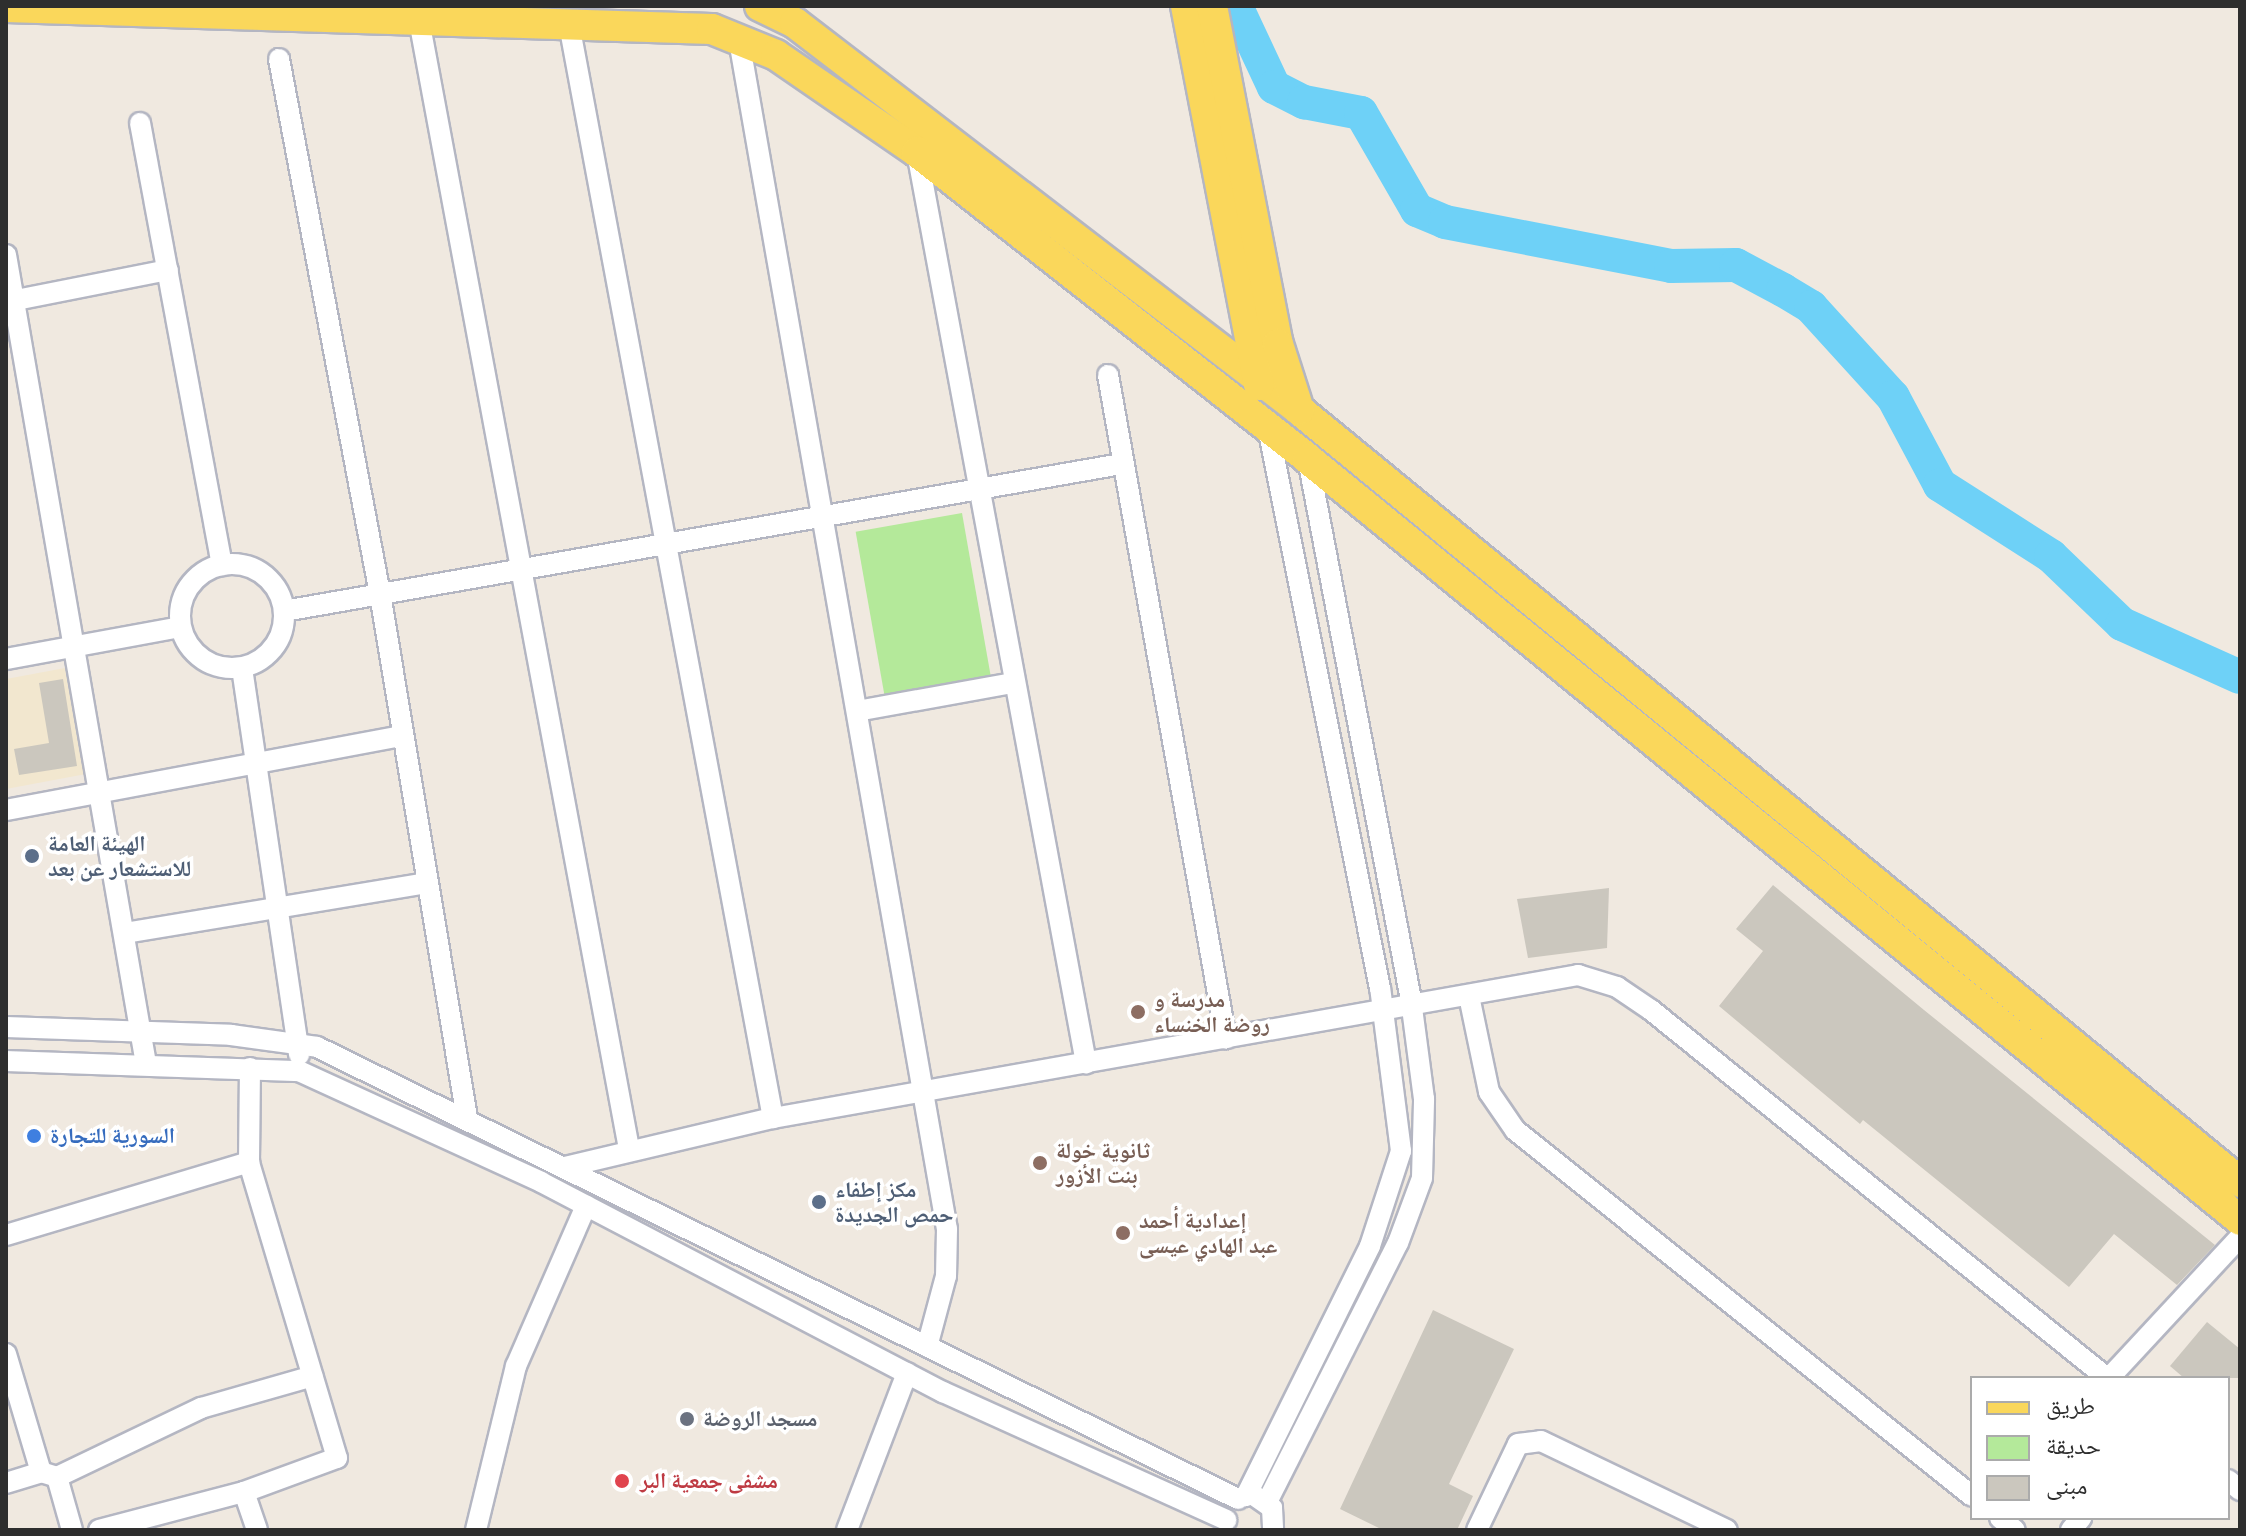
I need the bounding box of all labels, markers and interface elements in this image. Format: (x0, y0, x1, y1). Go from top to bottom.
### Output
place label: الهيئة العامة للاستشعار عن بعد (48, 830, 191, 882)
marker: الهيئة العامة للاستشعار عن بعد (23, 847, 41, 865)
place label: مدرسة و روضة الخنساء (1154, 986, 1270, 1038)
marker: مدرسة و روضة الخنساء (1129, 1003, 1147, 1021)
place label: السورية للتجارة (50, 1123, 175, 1149)
marker: السورية للتجارة (25, 1127, 43, 1145)
place label: ثانوية خولة بنت الأزور (1056, 1137, 1150, 1188)
marker: ثانوية خولة بنت الأزور (1031, 1154, 1049, 1172)
place label: مكز إطفاء حمص الجديدة (835, 1176, 953, 1228)
marker: مكز إطفاء حمص الجديدة (810, 1193, 828, 1211)
place label: إعدادية أحمد عبد الهادي عيسى (1139, 1207, 1277, 1258)
marker: إعدادية أحمد عبد الهادي عيسى (1114, 1224, 1132, 1242)
legend (1970, 1376, 2230, 1520)
text: طريق (2046, 1391, 2095, 1420)
place label: مسجد الروضة (703, 1406, 817, 1432)
marker: مسجد الروضة (678, 1410, 696, 1428)
text: حديقة (2046, 1431, 2101, 1460)
place label: مشفى جمعية البر (640, 1468, 778, 1494)
marker: مشفى جمعية البر (611, 1470, 633, 1492)
text: مبنى (2046, 1471, 2087, 1500)

